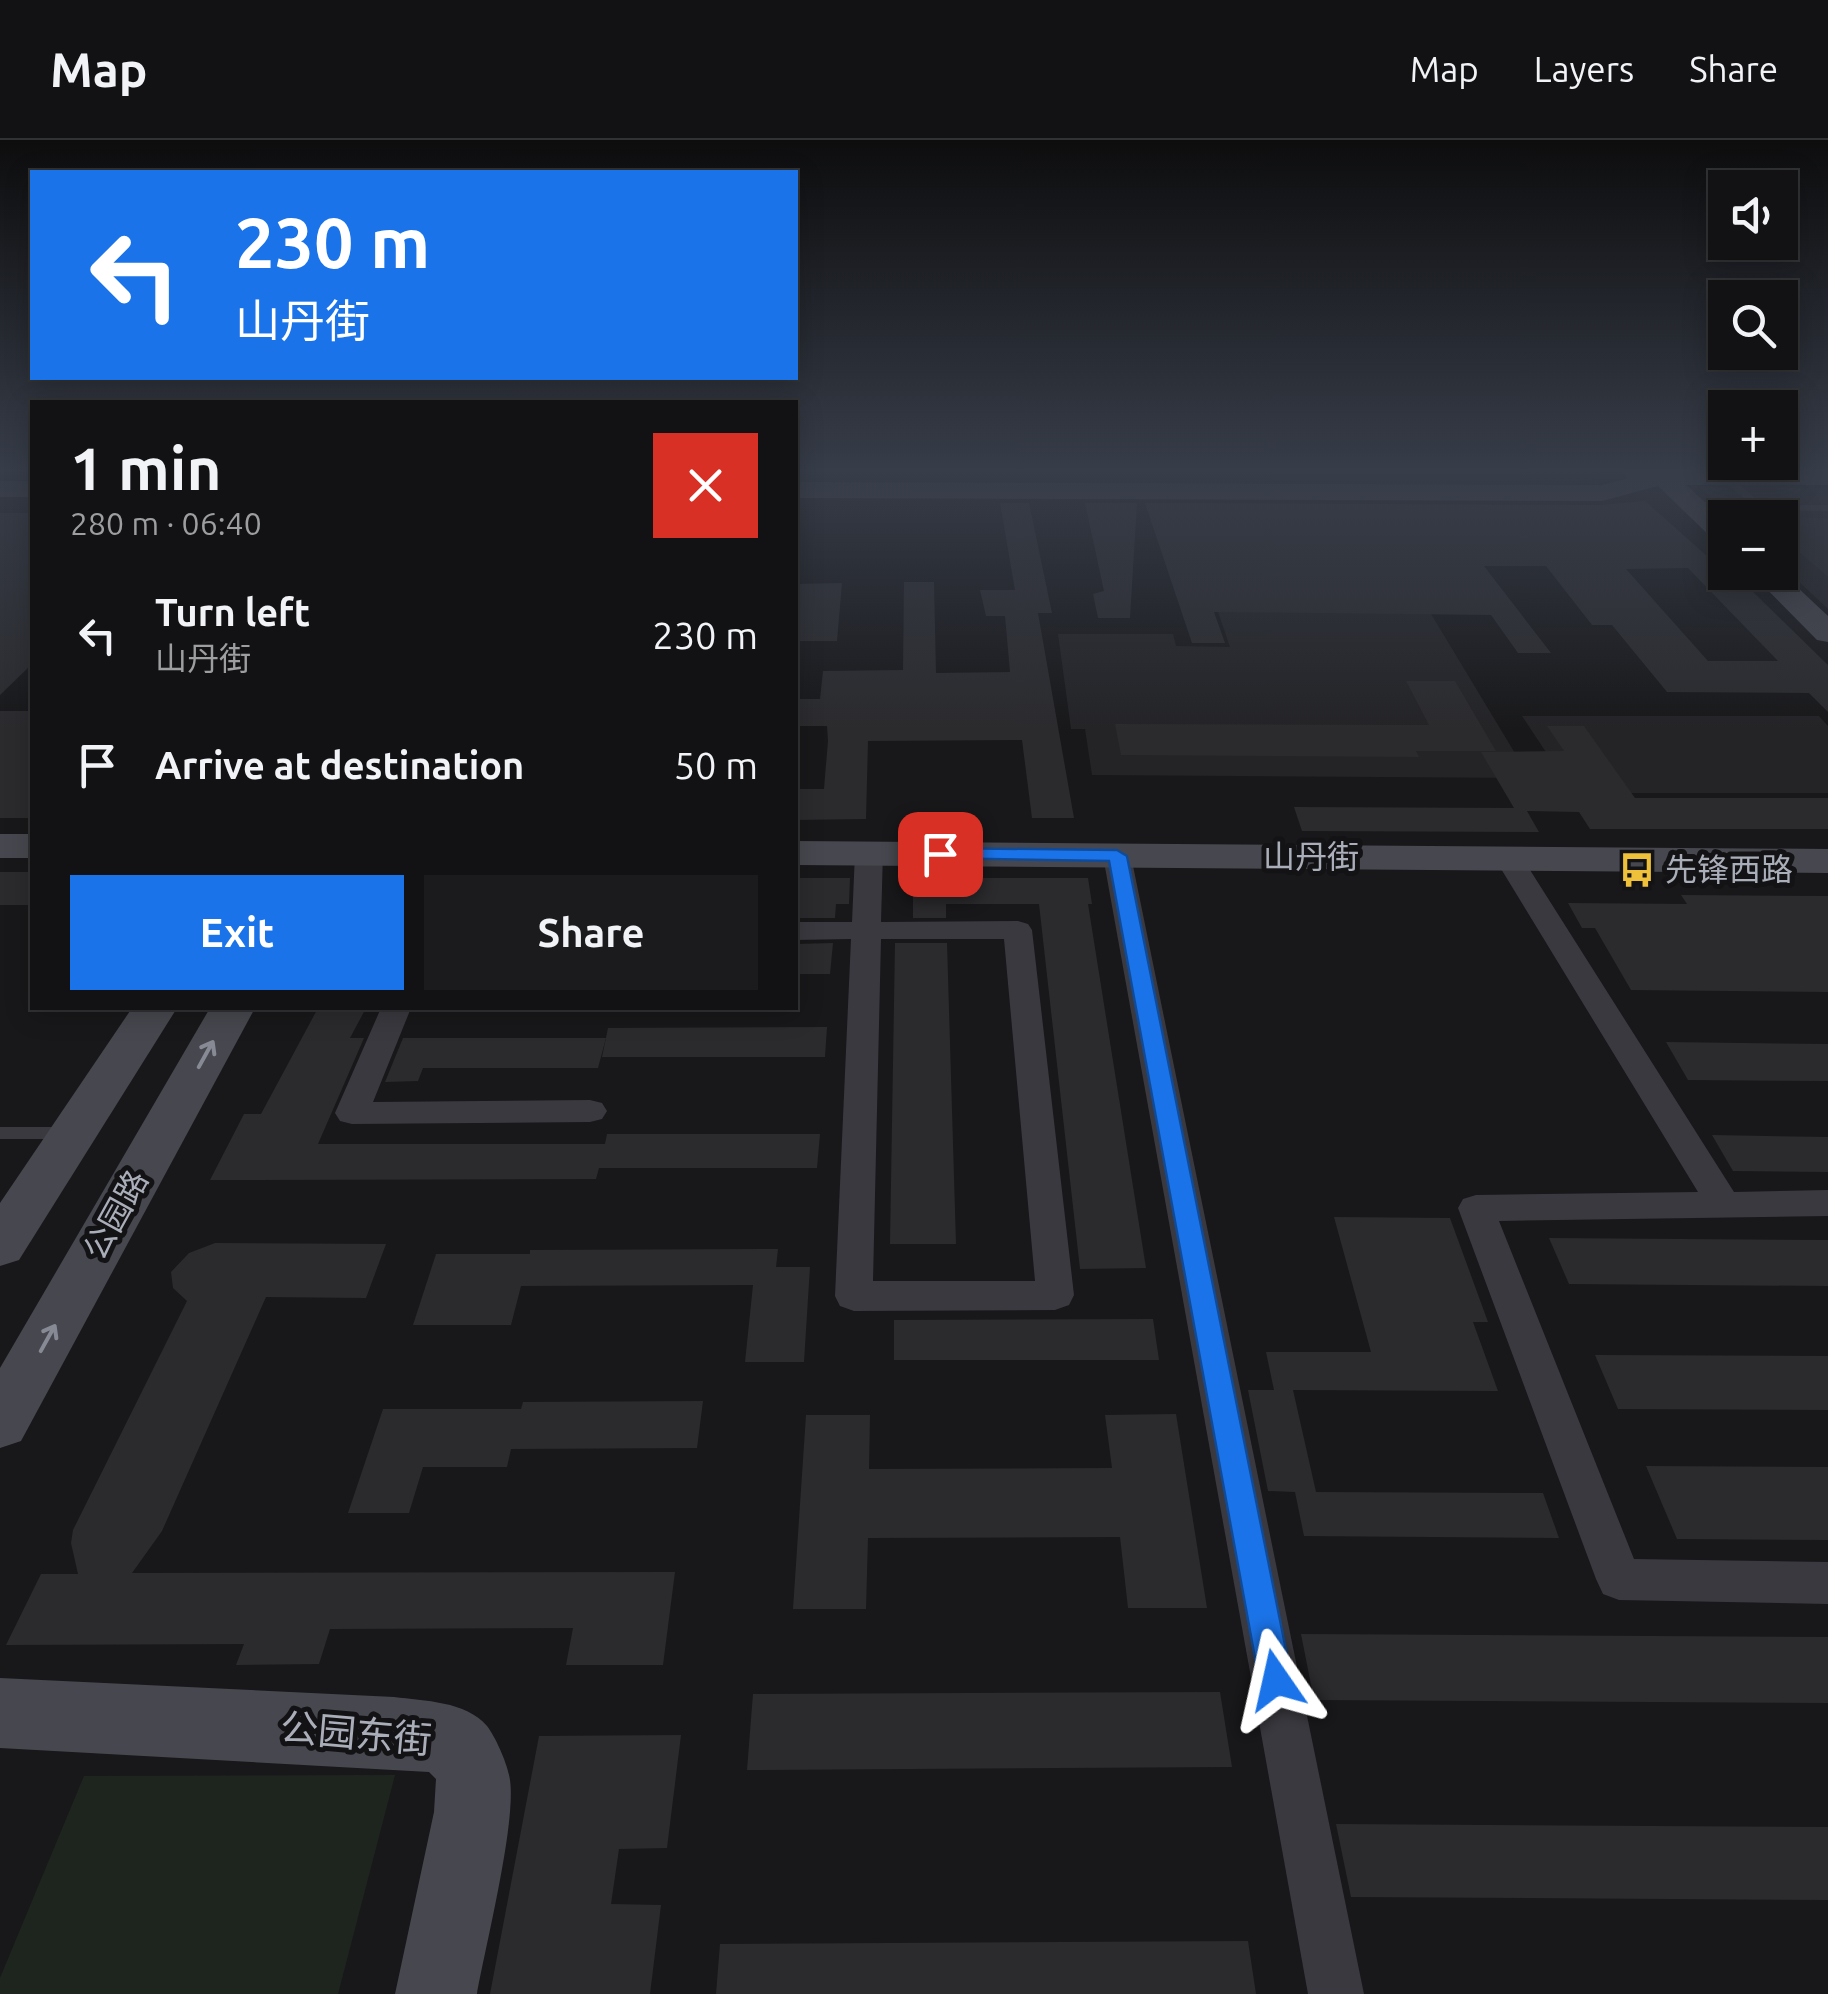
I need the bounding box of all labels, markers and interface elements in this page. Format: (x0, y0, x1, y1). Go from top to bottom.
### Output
text: Map (50, 42, 148, 96)
text: Map (1410, 49, 1479, 89)
text: Layers (1534, 49, 1634, 89)
text: Share (1689, 49, 1778, 89)
map controls (1708, 170, 1798, 590)
button: sound (1708, 170, 1798, 260)
text: 230 m (235, 203, 430, 281)
icon: left (70, 210, 200, 340)
button: search (1708, 280, 1798, 370)
text: 山丹街 (235, 295, 370, 346)
button: + (1708, 390, 1798, 480)
button: close (653, 433, 758, 538)
text: 1 min (70, 434, 222, 501)
button: − (1708, 500, 1798, 590)
text: 280 m · 06:40 (70, 505, 262, 541)
text: Turn left (155, 591, 310, 633)
icon: left (70, 608, 125, 663)
text: 230 m (652, 614, 758, 656)
text: 山丹街 (155, 640, 251, 676)
icon: arrive (70, 738, 125, 793)
text: Arrive at destination (155, 744, 524, 786)
text: 50 m (674, 744, 758, 786)
pin (898, 812, 983, 897)
icon: arrive (913, 827, 968, 882)
street label: 山丹街 (1263, 838, 1359, 874)
bus stop icon: 先锋西路 (1618, 851, 1656, 889)
place label: 先锋西路 (1665, 851, 1793, 887)
button: Exit (70, 875, 404, 990)
button: Share (424, 875, 758, 990)
one-way arrow (197, 1040, 217, 1069)
street label: 公园路 (76, 1164, 154, 1265)
one-way arrow (38, 1323, 58, 1353)
position arrow (1224, 1628, 1328, 1732)
street label: 公园东街 (279, 1705, 434, 1761)

